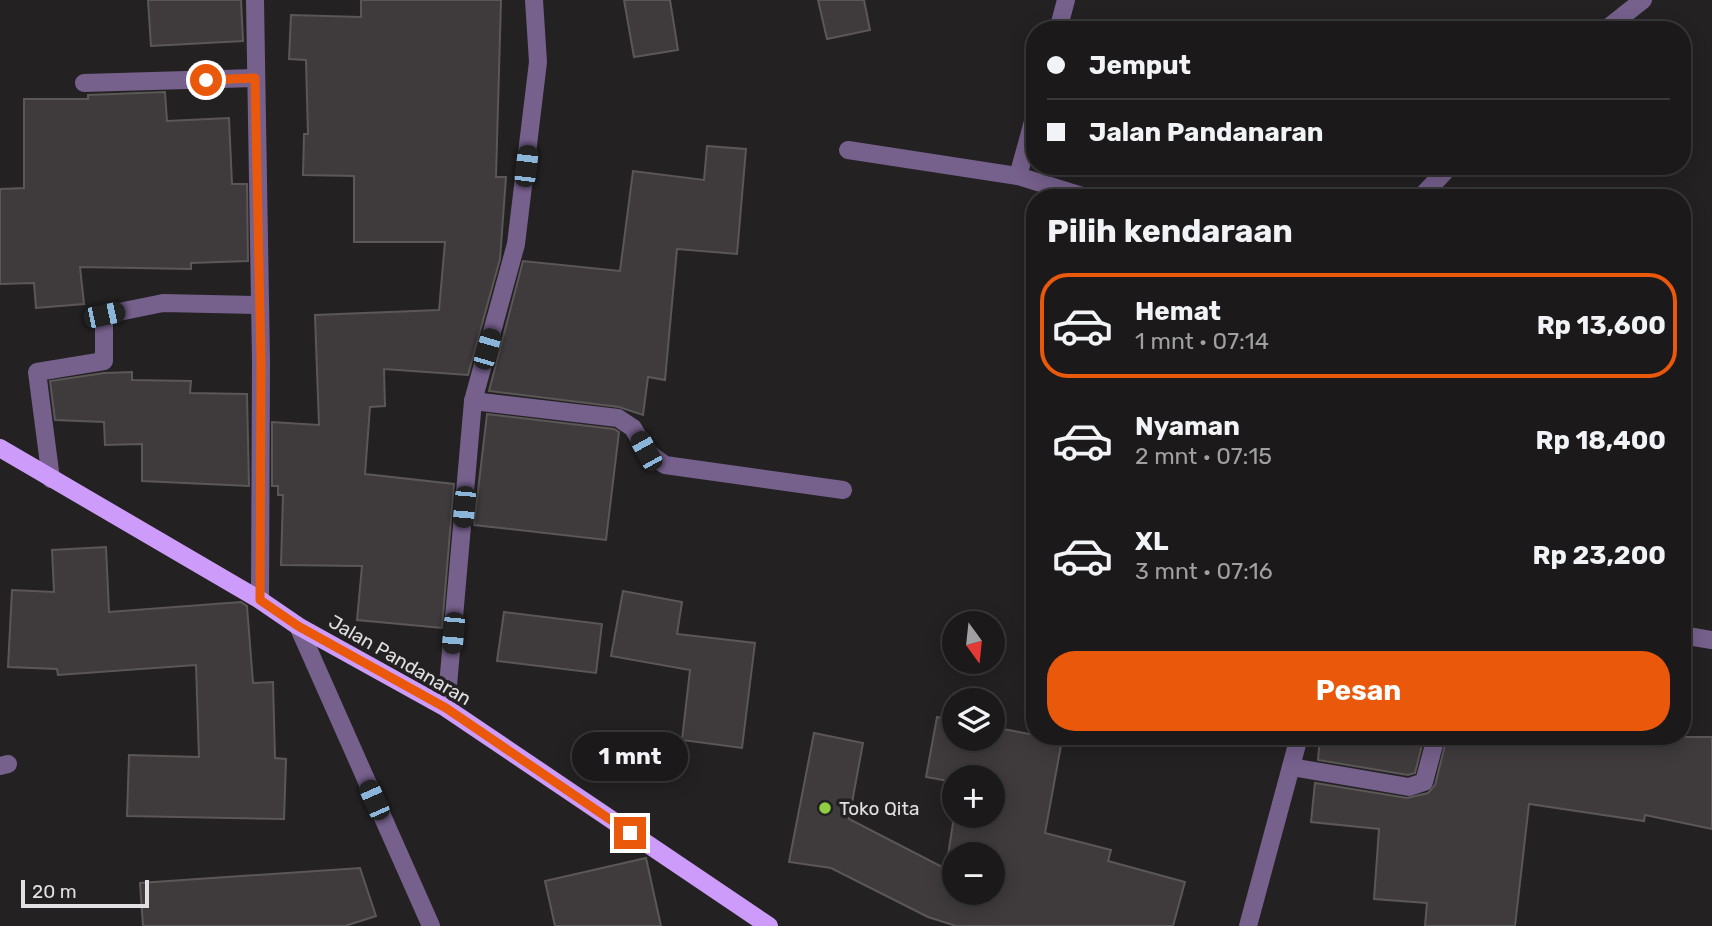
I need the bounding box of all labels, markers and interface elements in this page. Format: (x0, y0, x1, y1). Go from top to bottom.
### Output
text: Jemput (1089, 50, 1191, 81)
route start (190, 64, 222, 96)
text: Jalan Pandanaran (1089, 117, 1324, 148)
car (514, 144, 539, 188)
text: Pilih kendaraan (1047, 212, 1293, 250)
icon: car (1051, 294, 1114, 357)
text: Hemat (1135, 296, 1221, 327)
car (82, 300, 127, 330)
text: Rp 13,600 (1537, 310, 1666, 341)
car (472, 326, 503, 372)
text: 1 mnt · 07:14 (1135, 327, 1269, 355)
icon: car (1051, 409, 1114, 472)
text: Nyaman (1135, 411, 1240, 442)
text: Rp 18,400 (1536, 425, 1666, 456)
car (627, 428, 666, 474)
text: 2 mnt · 07:15 (1135, 442, 1272, 470)
car (452, 485, 477, 529)
icon: car (1051, 524, 1114, 587)
text: XL (1135, 526, 1168, 557)
text: Rp 23,200 (1533, 540, 1666, 571)
text: 3 mnt · 07:16 (1135, 557, 1273, 585)
street label: Jalan Pandanaran (325, 610, 475, 710)
car (441, 611, 466, 655)
north arrow (942, 611, 1004, 674)
map controls (942, 611, 1005, 905)
button: Pesan (1047, 651, 1670, 731)
button: layers (942, 688, 1005, 751)
callout: 1 mnt (572, 732, 688, 780)
text: 1 mnt (599, 742, 661, 770)
button: + (942, 765, 1005, 828)
car (356, 777, 393, 823)
place label: Toko Qita (839, 797, 919, 820)
marker: Toko Qita (817, 800, 833, 816)
route end (614, 817, 646, 849)
button: − (942, 842, 1005, 905)
scale bar (21, 877, 149, 909)
text: 20 m (32, 880, 77, 903)

